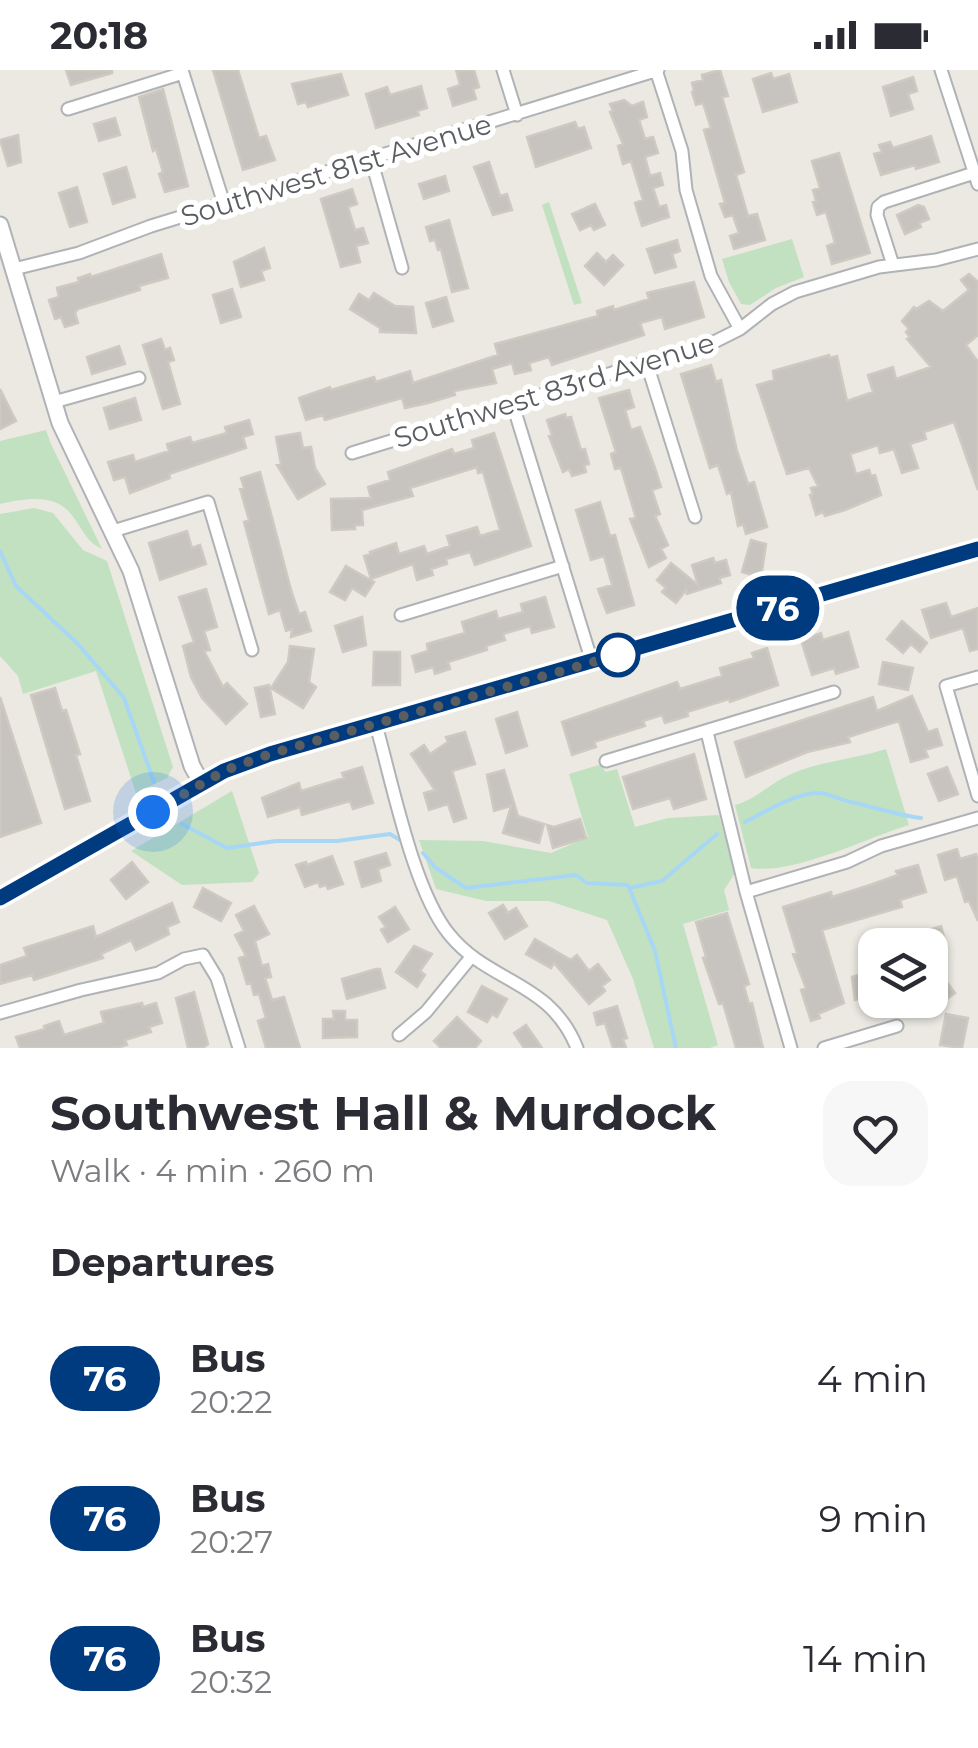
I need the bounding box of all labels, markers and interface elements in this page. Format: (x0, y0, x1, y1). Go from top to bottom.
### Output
text: 20:18 (50, 12, 148, 59)
street label: Southwest 81st Avenue (177, 107, 495, 233)
street label: Southwest 83rd Avenue (390, 325, 718, 455)
line badge: 76 (733, 576, 823, 640)
text: 76 (756, 587, 800, 630)
unlabelled marker (597, 634, 639, 676)
your location (128, 787, 178, 837)
map controls (858, 928, 948, 1018)
button: layers (858, 928, 948, 1018)
button: heart (823, 1081, 928, 1186)
text: Southwest Hall & Murdock (50, 1084, 716, 1142)
text: Walk · 4 min · 260 m (50, 1151, 375, 1190)
text: Departures (50, 1239, 274, 1286)
text: Bus (190, 1335, 265, 1382)
text: 4 min (817, 1355, 928, 1402)
text: 76 (83, 1357, 127, 1400)
text: 20:22 (190, 1382, 272, 1421)
text: Bus (190, 1475, 265, 1522)
text: 9 min (819, 1495, 928, 1542)
text: 76 (83, 1497, 127, 1540)
text: 20:27 (190, 1522, 273, 1561)
text: Bus (190, 1615, 265, 1662)
text: 14 min (803, 1635, 928, 1682)
text: 76 (83, 1637, 127, 1680)
text: 20:32 (190, 1662, 272, 1701)

